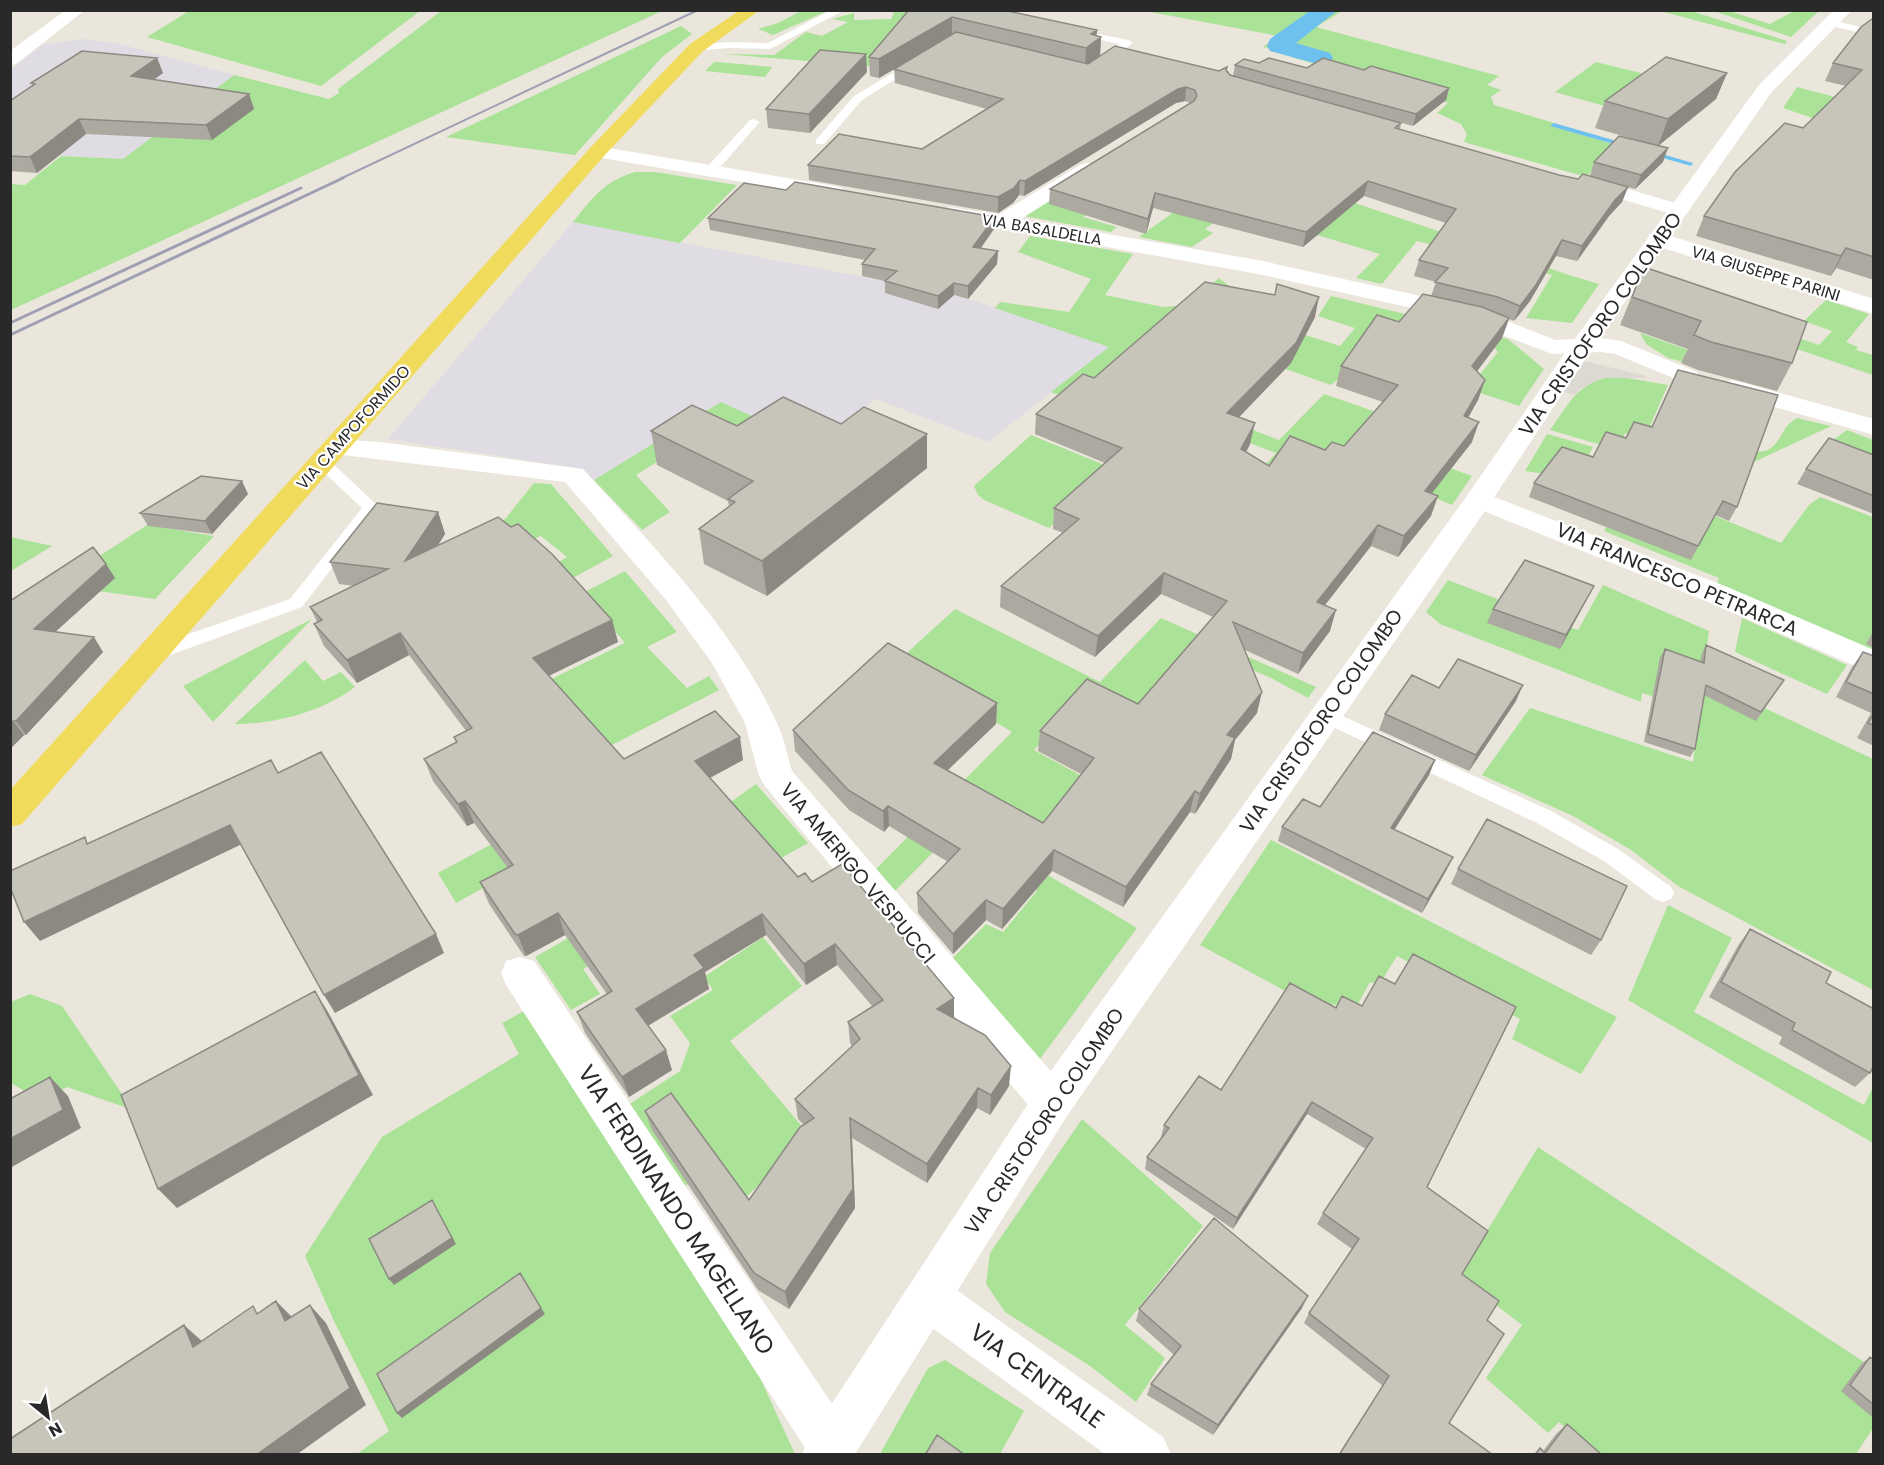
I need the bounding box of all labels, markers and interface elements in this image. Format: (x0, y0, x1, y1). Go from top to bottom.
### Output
street label: VIA CRISTOFORO COLOMBO (1512, 206, 1688, 442)
street label: VIA BASALDELLA (980, 208, 1104, 251)
street label: VIA GIUSEPPE PARINI (1689, 240, 1843, 307)
street label: VIA CAMPOFORMIDO (291, 360, 416, 495)
street label: VIA FRANCESCO PETRARCA (1552, 515, 1802, 643)
street label: VIA CRISTOFORO COLOMBO (1233, 603, 1409, 839)
street label: VIA AMERIGO VESPUCCI (774, 777, 942, 969)
street label: VIA CRISTOFORO COLOMBO (958, 1002, 1130, 1240)
street label: VIA FERDINANDO MAGELLANO (570, 1058, 783, 1361)
street label: VIA CENTRALE (963, 1316, 1111, 1436)
north arrow (18, 1387, 78, 1447)
text: N (44, 1417, 66, 1443)

